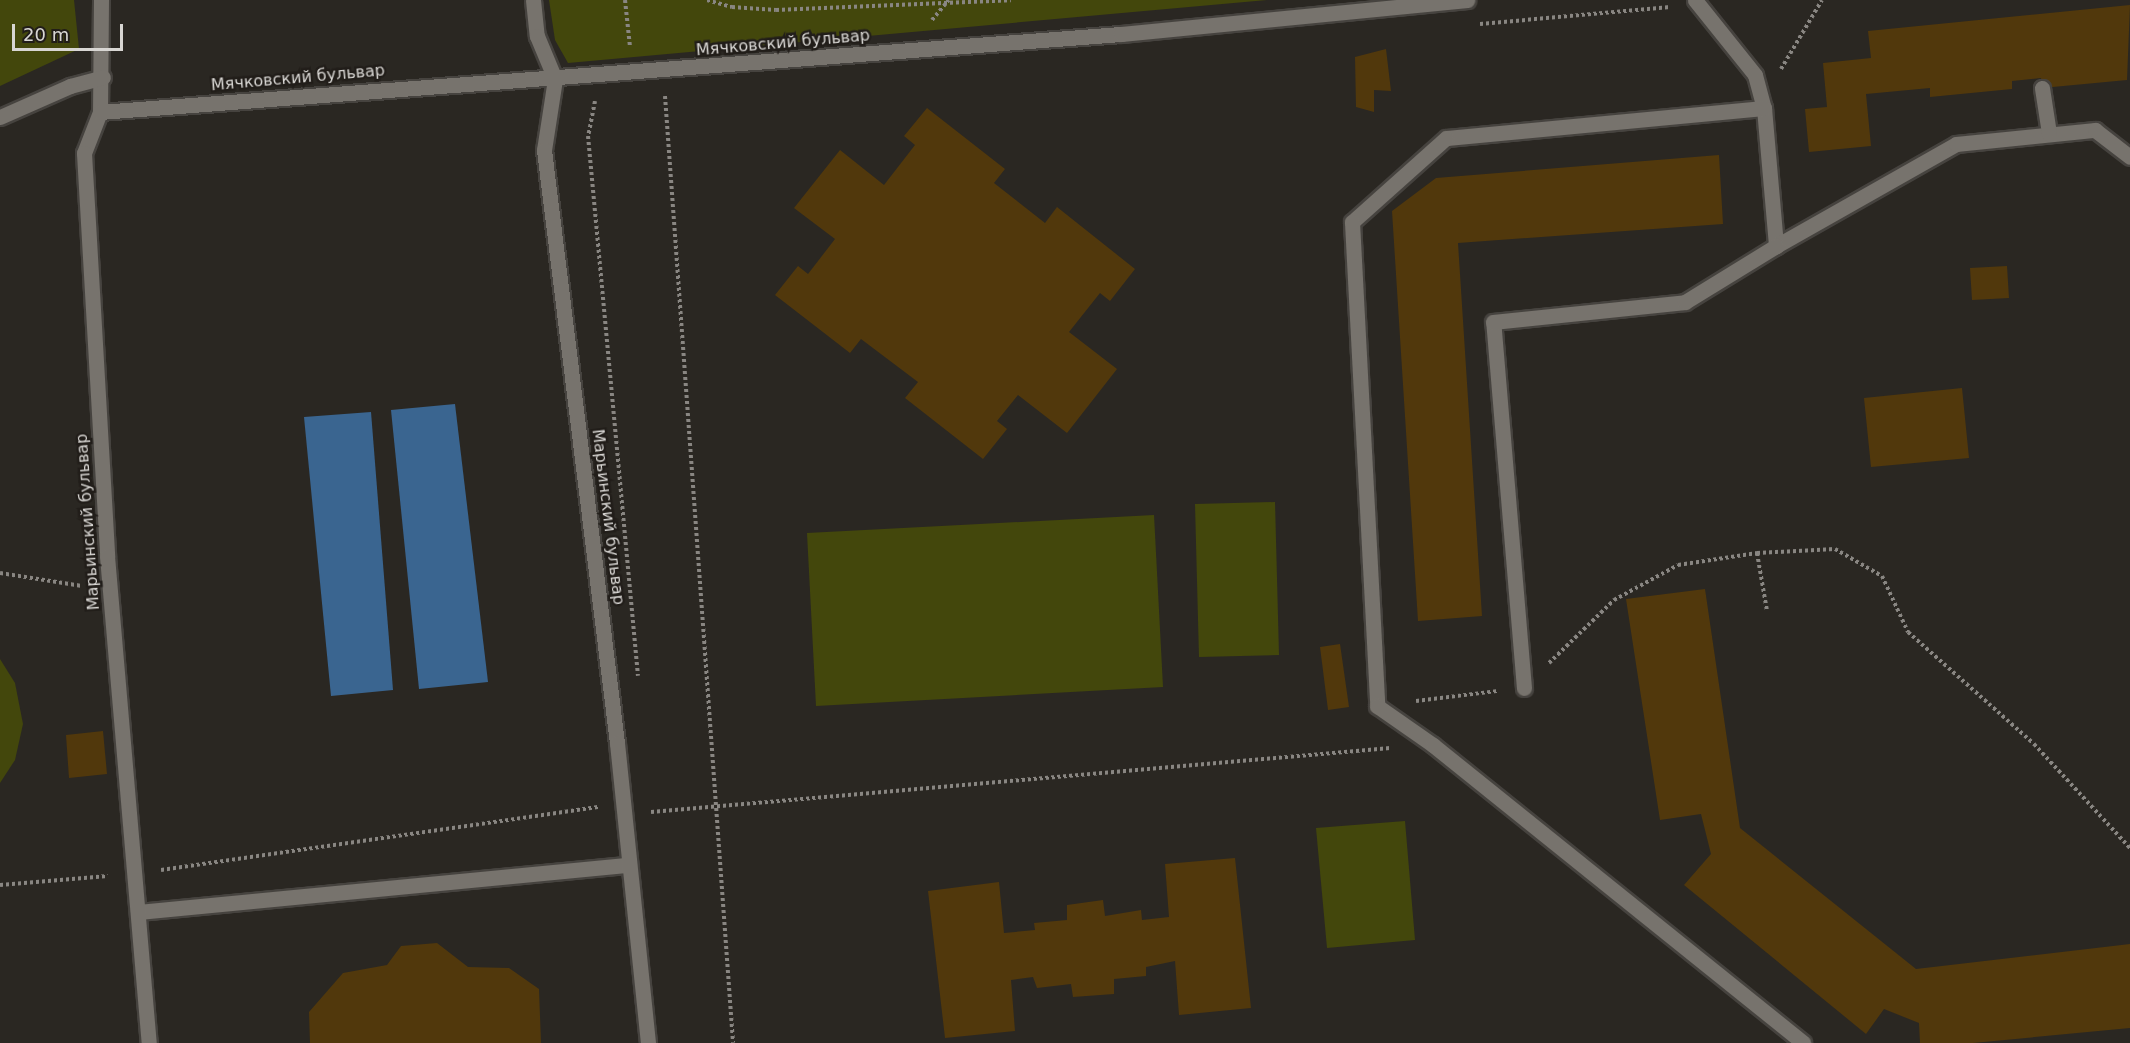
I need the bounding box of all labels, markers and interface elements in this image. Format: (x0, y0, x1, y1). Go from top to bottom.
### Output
scale bar (15, 12, 126, 50)
text: 20 m (23, 24, 69, 45)
street label: Мячковский бульвар (695, 26, 871, 60)
street label: Мячковский бульвар (210, 61, 386, 95)
street label: Марьинский бульвар (588, 428, 628, 606)
street label: Марьинский бульвар (72, 433, 104, 611)

